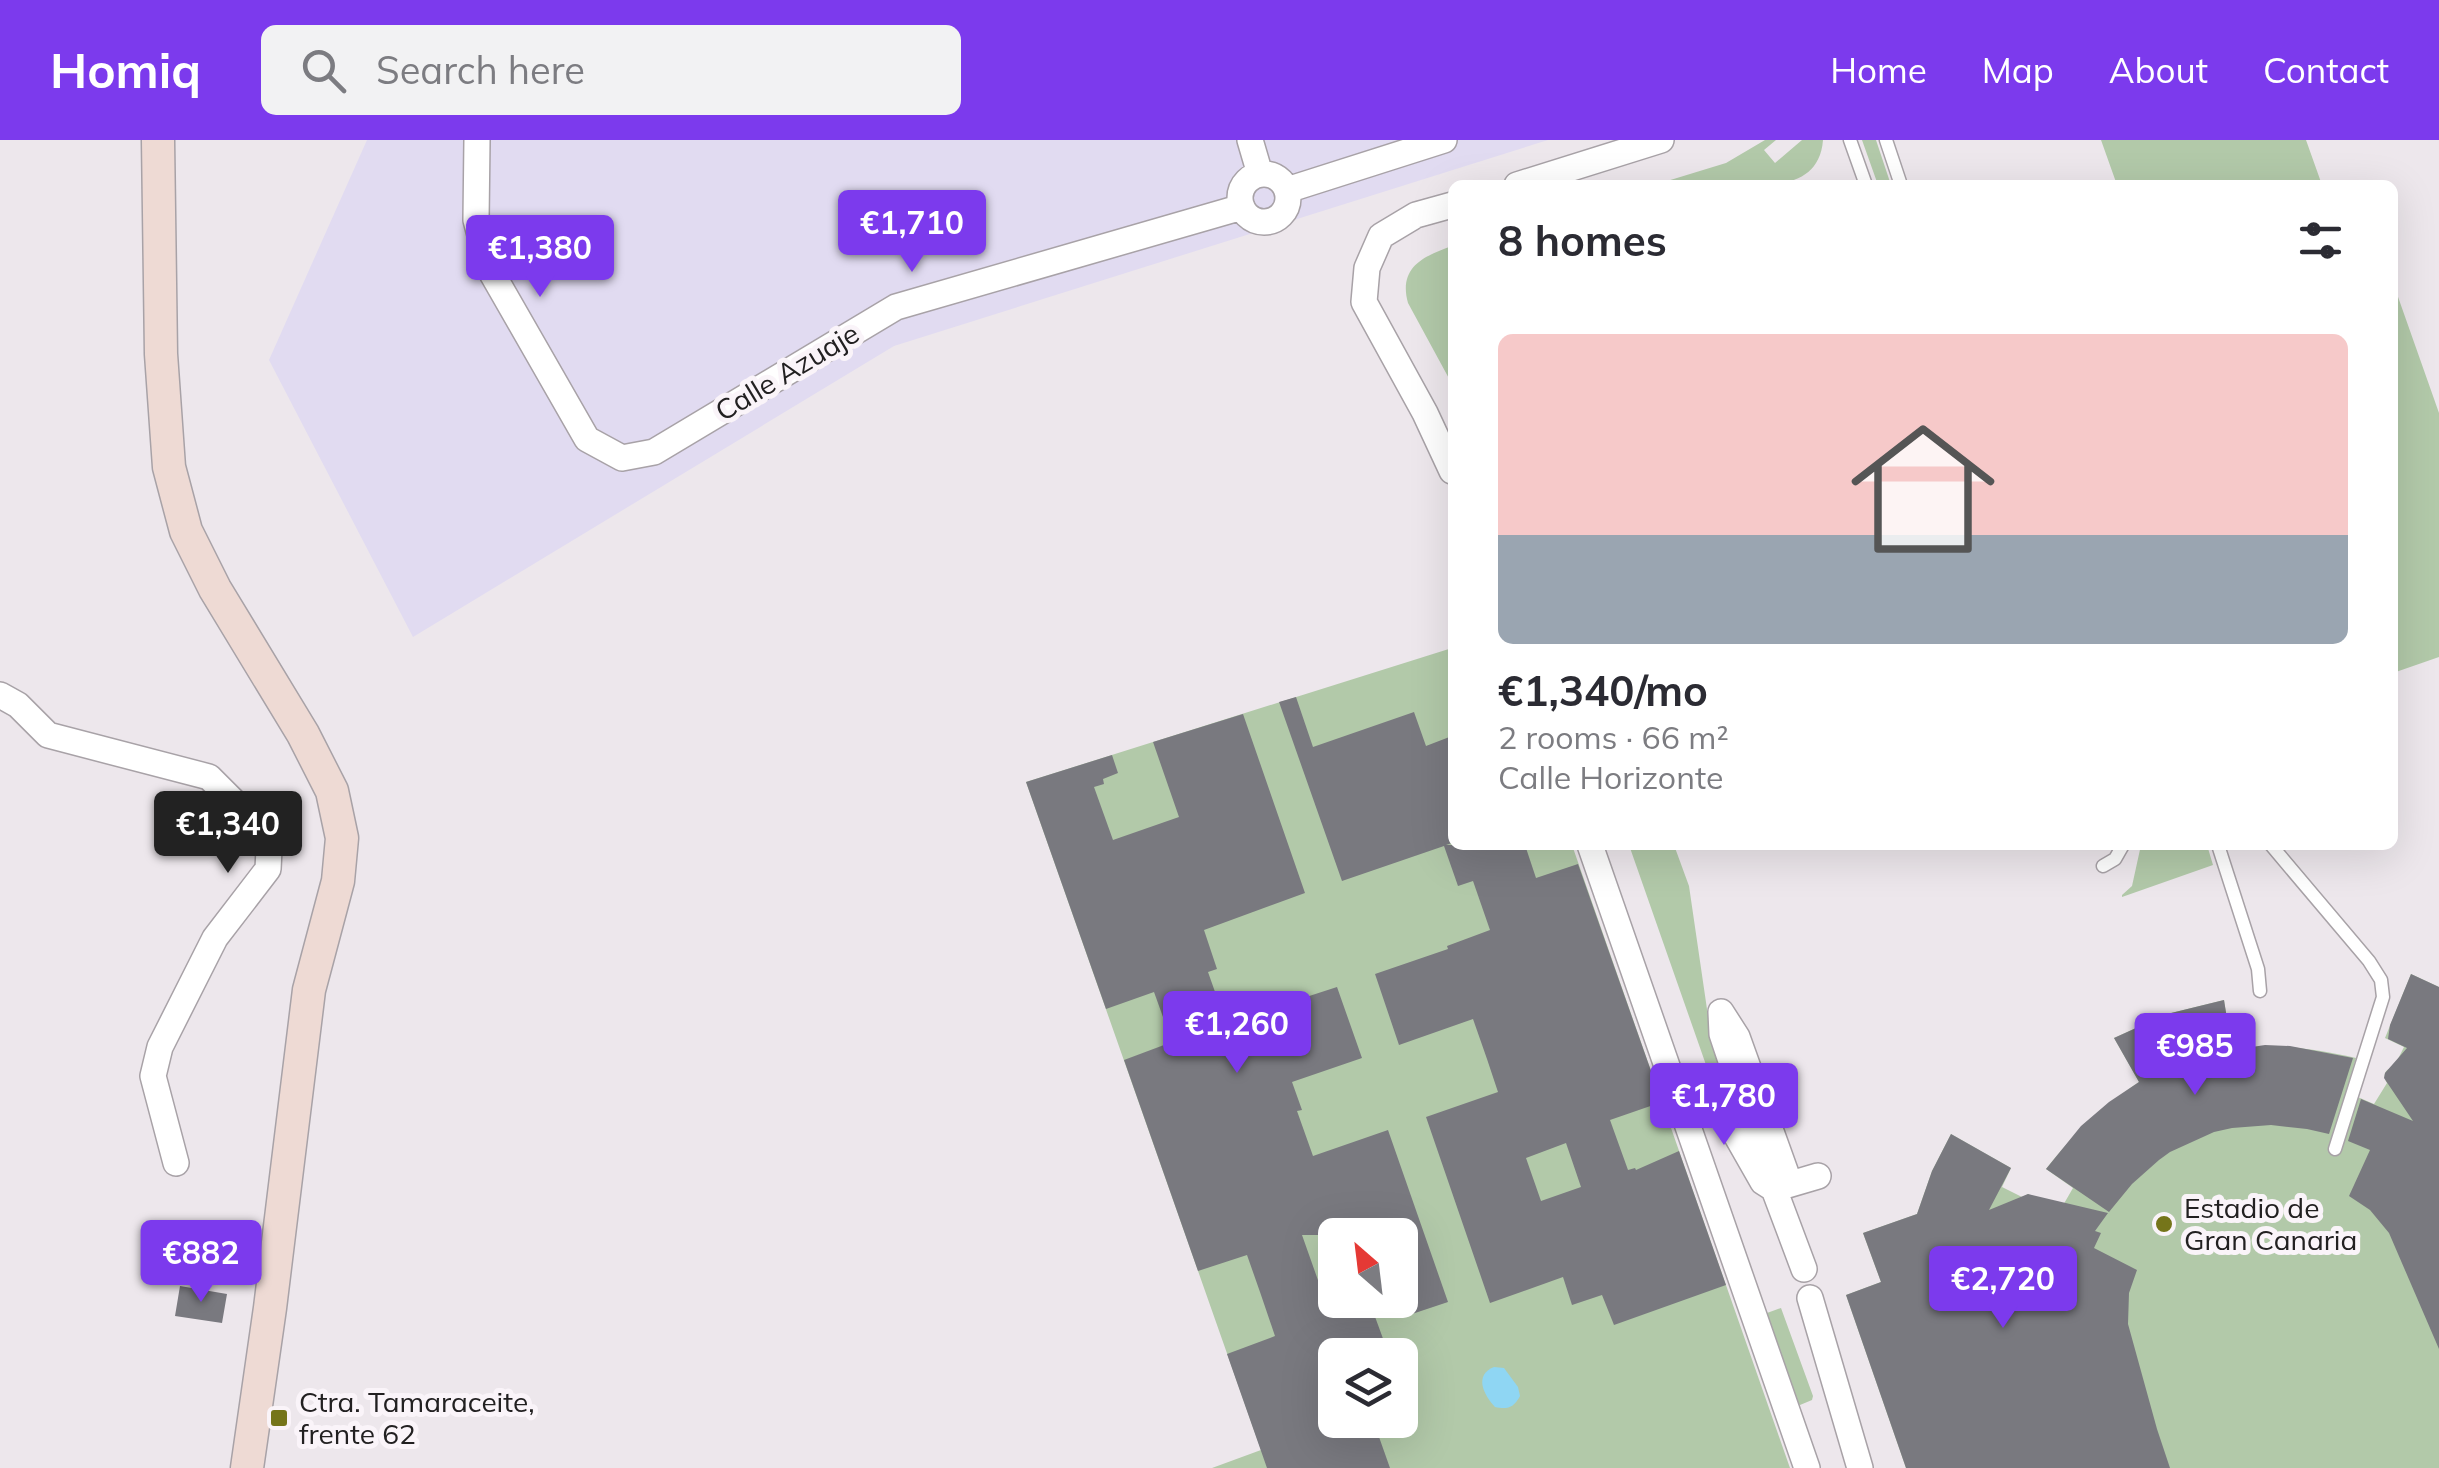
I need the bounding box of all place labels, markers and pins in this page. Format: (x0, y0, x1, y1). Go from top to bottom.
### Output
pin: €1,710 (831, 190, 993, 275)
pin: €1,380 (459, 215, 621, 300)
pin: €1,340 (147, 791, 309, 876)
pin: €1,260 (1156, 991, 1318, 1076)
pin: €985 (2136, 1013, 2254, 1098)
pin: €1,780 (1643, 1063, 1805, 1148)
place label: Estadio de Gran Canaria (2184, 1190, 2357, 1257)
marker: Estadio de Gran Canaria (2153, 1213, 2175, 1235)
pin: €882 (142, 1220, 260, 1305)
pin: €2,720 (1922, 1246, 2084, 1331)
place label: Ctra. Tamaraceite, frente 62 (299, 1384, 535, 1451)
marker: Ctra. Tamaraceite, frente 62 (268, 1407, 290, 1429)

